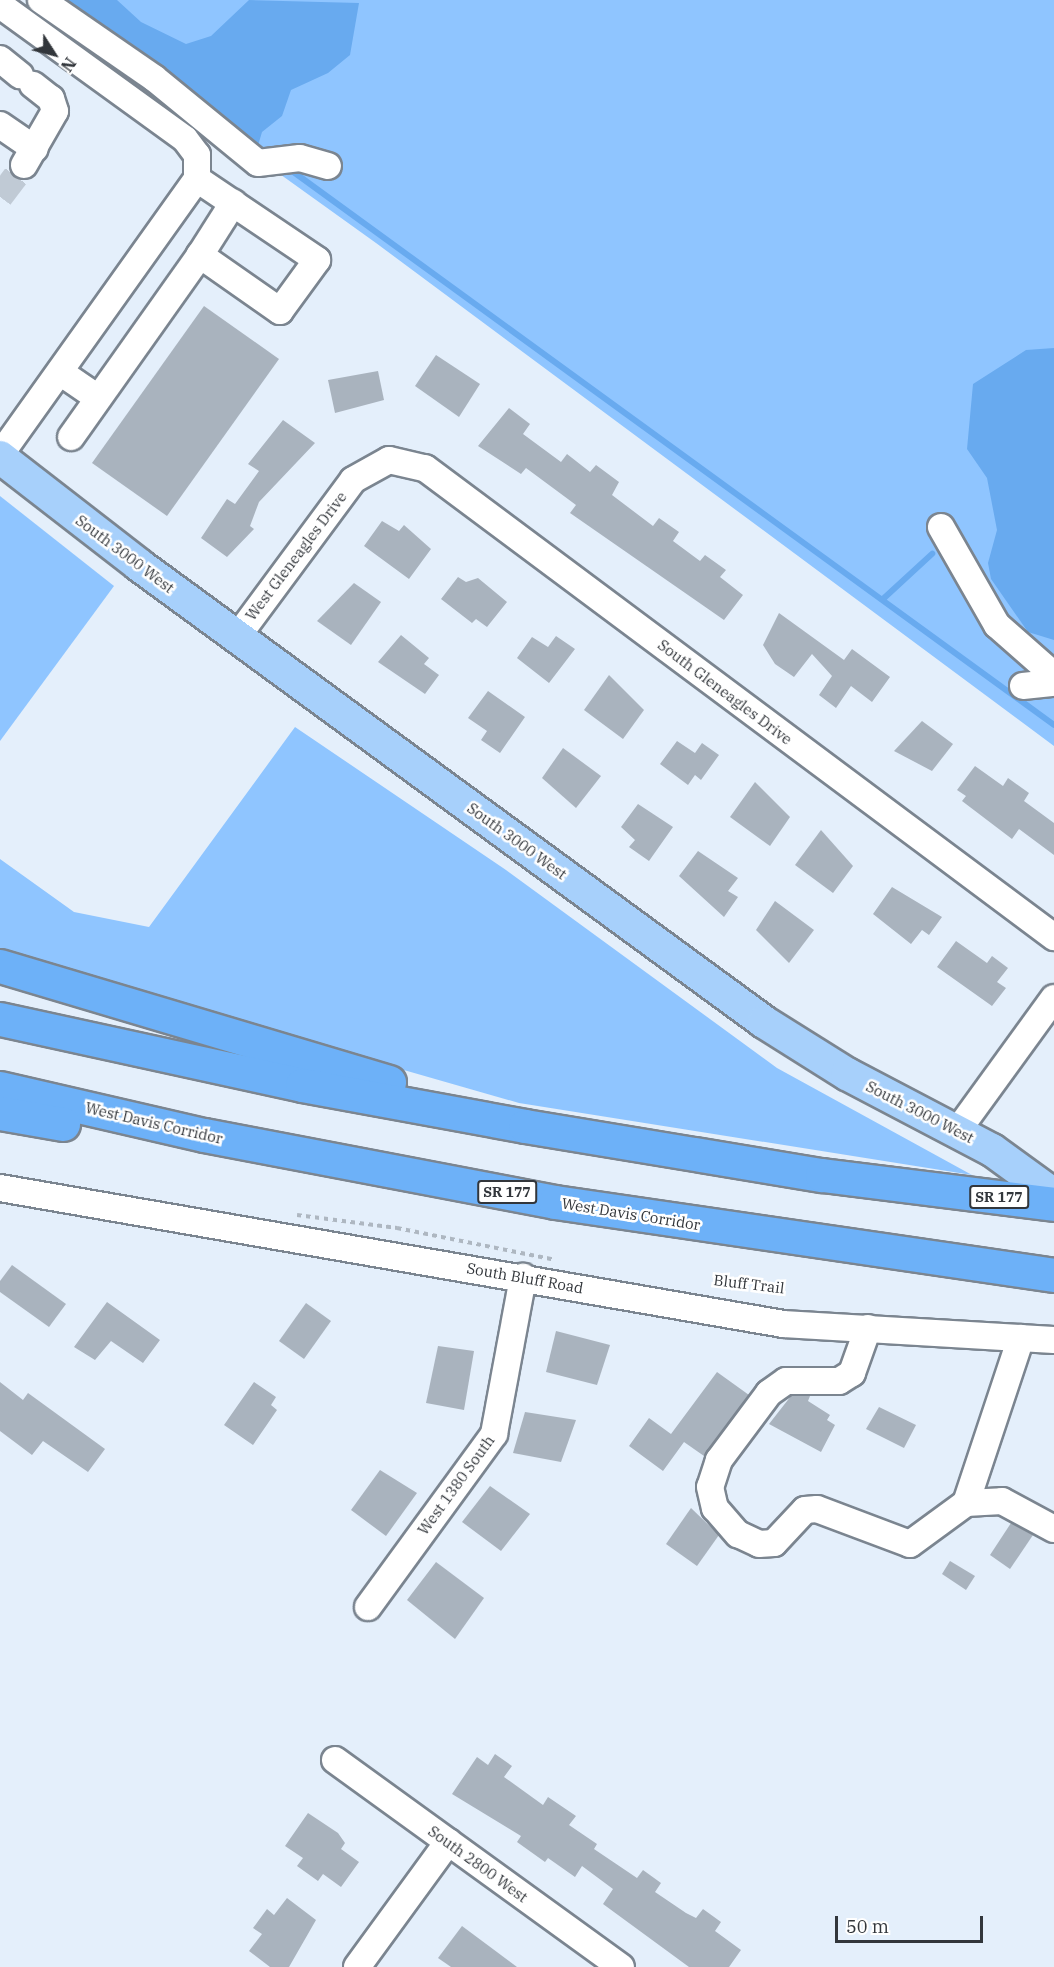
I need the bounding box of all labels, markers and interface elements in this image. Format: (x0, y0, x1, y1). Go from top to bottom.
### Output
north arrow (24, 24, 84, 84)
text: N (57, 54, 80, 76)
street label: West Gleneagles Drive (242, 488, 350, 624)
street label: South 3000 West (72, 511, 178, 597)
street label: South Gleneagles Drive (654, 636, 796, 748)
street label: South 3000 West (464, 799, 570, 883)
street label: South 3000 West (863, 1077, 977, 1147)
street label: West Davis Corridor (84, 1098, 224, 1148)
road number: SR 177 (477, 1181, 537, 1203)
road number: SR 177 (969, 1186, 1029, 1208)
street label: West Davis Corridor (560, 1194, 702, 1234)
street label: South Bluff Road (465, 1259, 585, 1297)
street label: Bluff Trail (713, 1271, 785, 1297)
street label: West 1380 South (414, 1432, 498, 1538)
street label: South 2800 West (425, 1822, 531, 1906)
scale bar (838, 1904, 986, 1942)
text: 50 m (846, 1915, 889, 1938)

